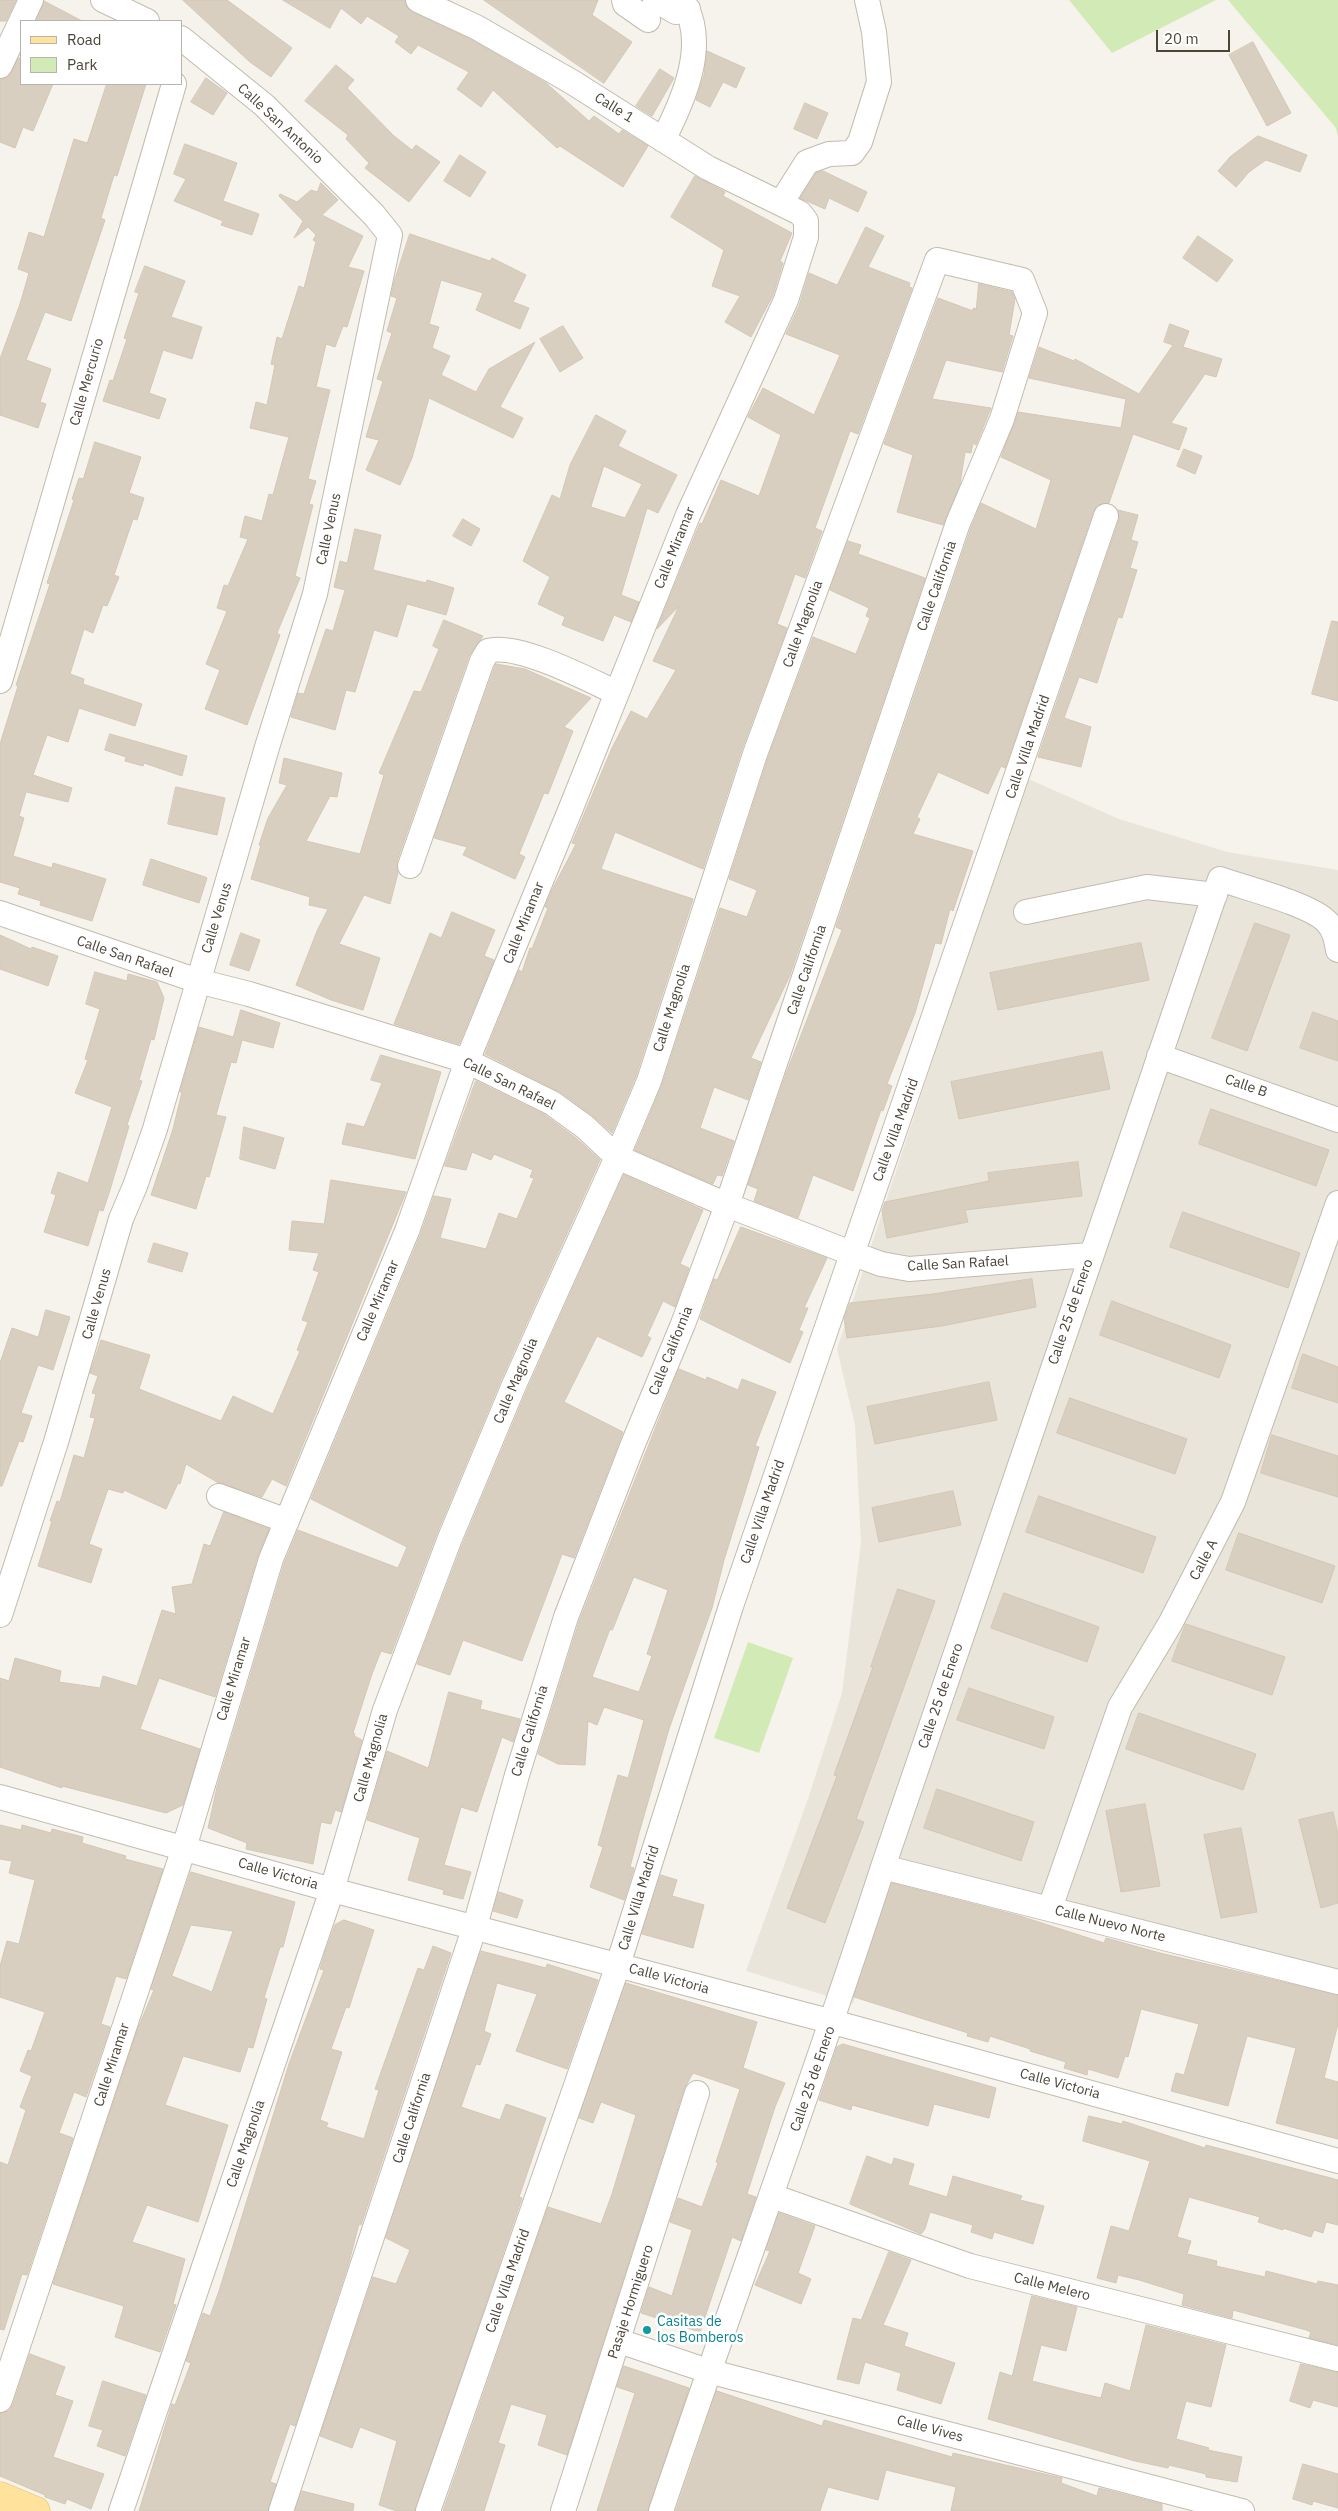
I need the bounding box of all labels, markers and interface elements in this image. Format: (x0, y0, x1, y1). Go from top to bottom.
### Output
legend (20, 20, 182, 85)
scale bar (1158, 20, 1232, 52)
text: 20 m (1164, 29, 1199, 48)
text: Road (67, 30, 102, 49)
text: Park (67, 55, 97, 74)
street label: Calle San Antonio (234, 80, 326, 168)
street label: Calle 1 (591, 89, 637, 127)
street label: Calle Mercurio (66, 336, 108, 428)
street label: Calle Venus (313, 491, 345, 567)
street label: Calle Miramar (651, 505, 699, 591)
street label: Calle California (914, 539, 960, 633)
street label: Calle Magnolia (779, 578, 827, 670)
street label: Calle Villa Madrid (1002, 693, 1054, 801)
street label: Calle Miramar (500, 880, 548, 966)
street label: Calle Venus (198, 881, 236, 955)
street label: Calle California (784, 923, 830, 1017)
street label: Calle San Rafael (74, 933, 176, 981)
street label: Calle Magnolia (650, 962, 694, 1054)
street label: Calle San Rafael (460, 1054, 558, 1114)
street label: Calle B (1223, 1071, 1269, 1101)
street label: Calle Villa Madrid (870, 1076, 922, 1184)
street label: Calle San Rafael (907, 1253, 1009, 1275)
street label: Calle 25 de Enero (1045, 1257, 1097, 1367)
street label: Calle Miramar (353, 1258, 403, 1344)
street label: Calle Venus (79, 1266, 115, 1342)
street label: Calle California (645, 1304, 697, 1398)
street label: Calle Magnolia (490, 1336, 542, 1426)
street label: Calle Villa Madrid (737, 1458, 789, 1566)
street label: Calle A (1186, 1537, 1222, 1583)
street label: Calle Miramar (213, 1635, 255, 1723)
street label: Calle 25 de Enero (915, 1641, 967, 1751)
street label: Calle California (508, 1683, 552, 1779)
street label: Calle Magnolia (350, 1712, 392, 1804)
street label: Calle Villa Madrid (615, 1844, 663, 1952)
street label: Calle Victoria (236, 1855, 320, 1893)
street label: Calle Nuevo Norte (1053, 1902, 1167, 1946)
street label: Calle Victoria (627, 1960, 711, 1998)
street label: Calle Miramar (91, 2021, 133, 2109)
street label: Calle 25 de Enero (787, 2024, 839, 2134)
street label: Calle Victoria (1018, 2065, 1102, 2103)
street label: Calle California (389, 2070, 435, 2166)
street label: Calle Magnolia (223, 2098, 269, 2190)
street label: Calle Villa Madrid (482, 2227, 534, 2335)
street label: Pasaje Hormiguero (605, 2243, 657, 2361)
street label: Calle Melero (1012, 2269, 1092, 2305)
place label: Casitas de los Bomberos (657, 2314, 744, 2346)
marker: Casitas de los Bomberos (641, 2324, 653, 2336)
street label: Calle Vives (895, 2412, 965, 2446)

